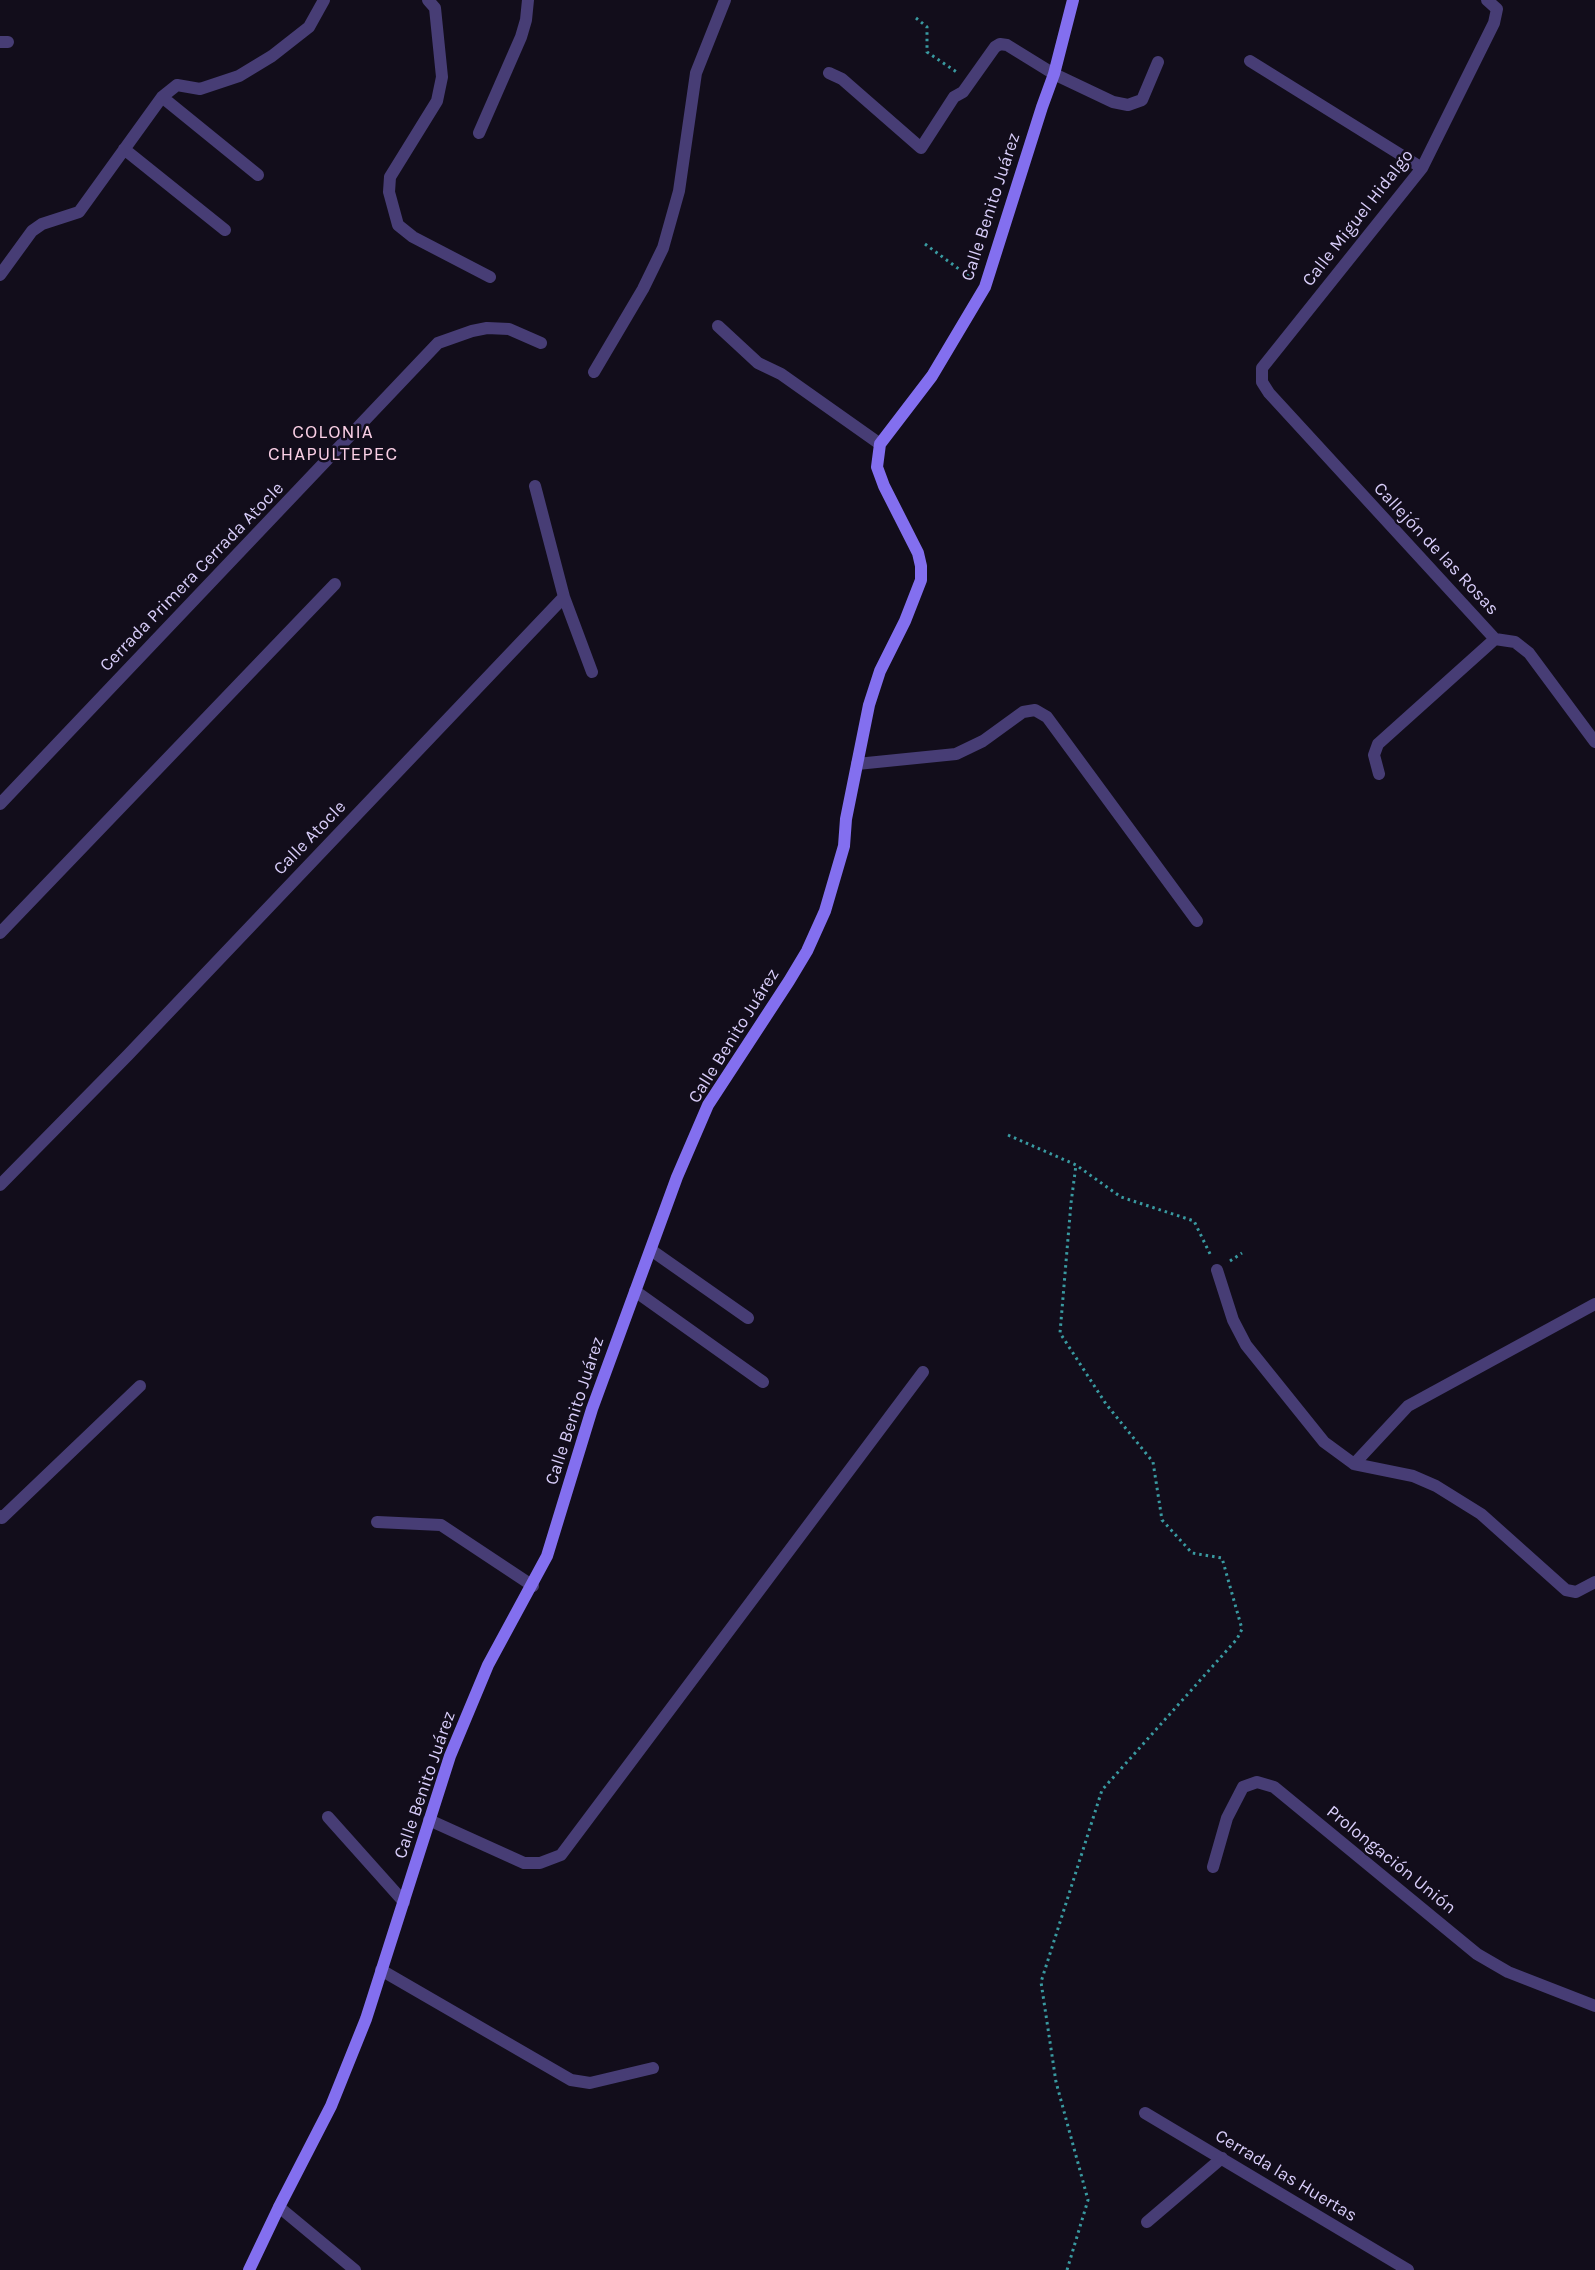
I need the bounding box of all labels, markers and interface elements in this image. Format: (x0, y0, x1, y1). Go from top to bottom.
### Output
street label: Calle Benito Juárez (957, 130, 1025, 284)
street label: Calle Miguel Hidalgo (1298, 145, 1418, 291)
district label: COLONIA CHAPULTEPEC (267, 422, 399, 466)
street label: Cerrada Primera Cerrada Atocle (96, 478, 288, 676)
street label: Callejón de las Rosas (1369, 478, 1503, 620)
street label: Calle Atocle (269, 796, 351, 880)
street label: Calle Benito Juárez (684, 965, 784, 1107)
street label: Calle Benito Juárez (541, 1334, 609, 1488)
street label: Calle Benito Juárez (390, 1708, 460, 1862)
street label: Prolongación Unión (1322, 1801, 1460, 1919)
street label: Cerrada las Huertas (1211, 2125, 1361, 2227)

